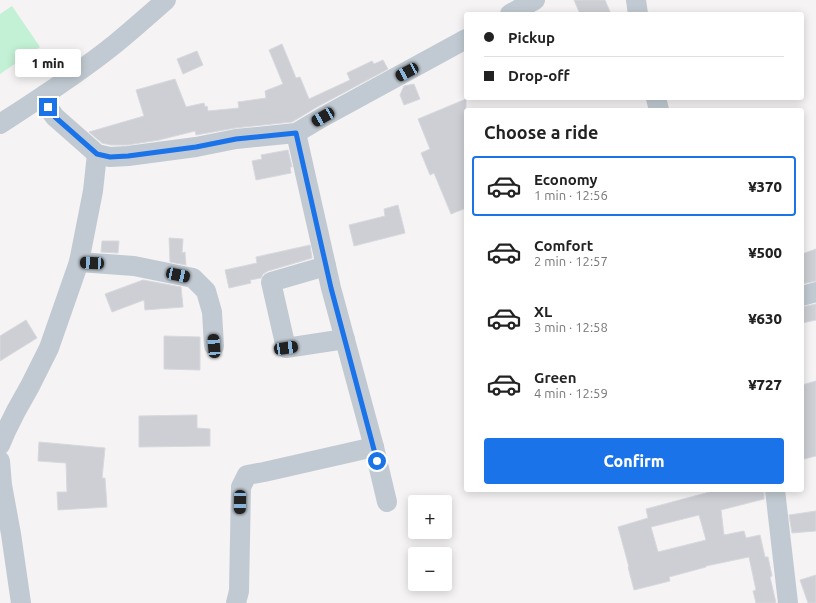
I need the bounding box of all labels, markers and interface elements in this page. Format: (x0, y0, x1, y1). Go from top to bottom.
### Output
text: Pickup (508, 29, 555, 46)
callout: 1 min (15, 49, 81, 77)
text: 1 min (31, 56, 65, 70)
car (394, 61, 420, 83)
text: Drop-off (508, 67, 570, 84)
route end (39, 98, 57, 116)
car (310, 106, 336, 128)
text: Choose a ride (484, 122, 598, 142)
icon: car (486, 168, 522, 204)
text: Economy (534, 171, 598, 188)
text: ¥370 (748, 178, 782, 195)
text: 1 min · 12:56 (534, 188, 608, 202)
icon: car (486, 234, 522, 270)
text: Comfort (534, 237, 593, 254)
text: ¥500 (748, 244, 782, 261)
text: 2 min · 12:57 (534, 254, 608, 268)
car (80, 256, 104, 270)
car (165, 267, 191, 283)
icon: car (486, 300, 522, 336)
text: XL (534, 303, 552, 320)
text: ¥630 (748, 310, 782, 327)
text: 3 min · 12:58 (534, 320, 608, 334)
car (207, 334, 221, 358)
car (273, 340, 299, 356)
icon: car (486, 366, 522, 402)
text: Green (534, 369, 576, 386)
text: ¥727 (748, 376, 782, 393)
text: 4 min · 12:59 (534, 386, 608, 400)
button: Confirm (484, 438, 784, 484)
route start (368, 452, 386, 470)
car (234, 490, 246, 514)
map controls (408, 495, 452, 591)
button: + (408, 495, 452, 539)
button: − (408, 547, 452, 591)

